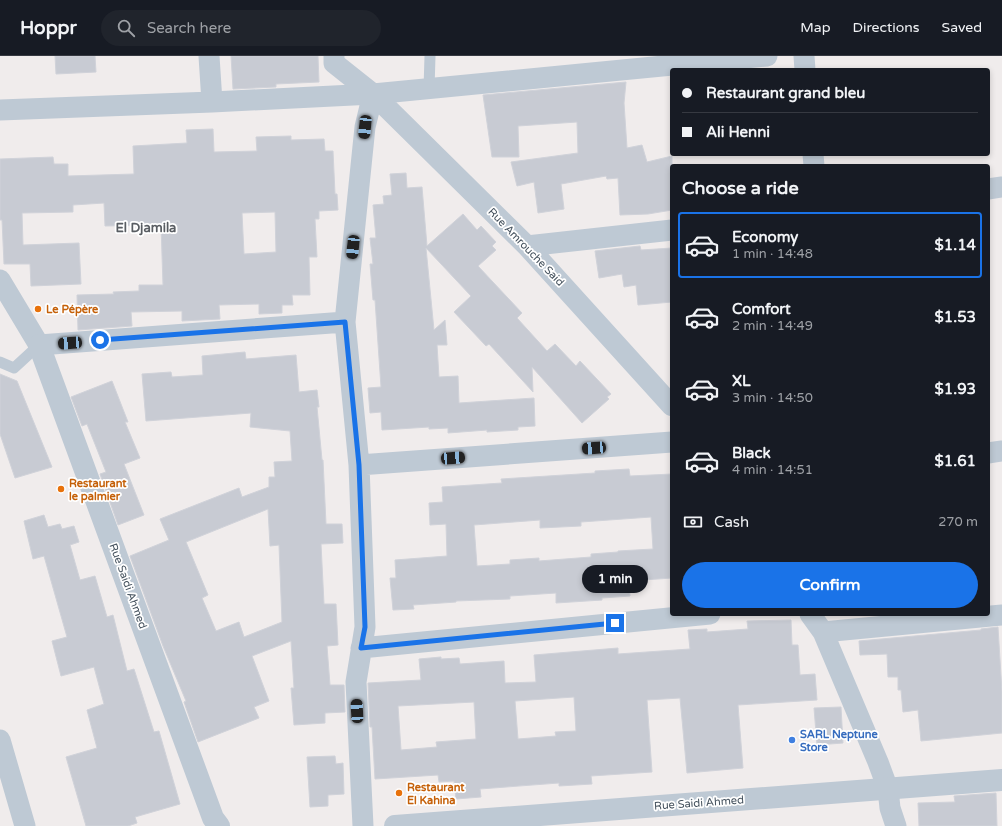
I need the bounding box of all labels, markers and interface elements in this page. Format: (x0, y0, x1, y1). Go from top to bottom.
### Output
search box (101, 10, 381, 46)
text: Hoppr (20, 17, 77, 39)
icon: search (115, 17, 137, 39)
text: Search here (147, 19, 231, 37)
text: Map (800, 19, 831, 36)
text: Directions (853, 19, 920, 36)
text: Saved (942, 19, 982, 36)
text: Restaurant grand bleu (706, 84, 865, 102)
car (358, 114, 372, 140)
text: Ali Henni (706, 123, 770, 141)
text: Choose a ride (682, 177, 799, 199)
street label: Rue Amrouche Said (485, 205, 567, 289)
district label: El Djamila (116, 220, 176, 236)
icon: car (684, 227, 720, 263)
text: Economy (732, 228, 798, 246)
car (346, 234, 360, 260)
text: $1.14 (935, 236, 976, 254)
text: 1 min · 14:48 (732, 246, 813, 262)
icon: car (684, 299, 720, 335)
text: Comfort (732, 300, 791, 318)
place label: Le Pépère (46, 303, 99, 317)
marker: Le Pépère (33, 304, 43, 314)
text: $1.53 (935, 308, 976, 326)
text: 2 min · 14:49 (732, 318, 813, 334)
route start (91, 331, 109, 349)
car (58, 336, 82, 350)
icon: car (684, 371, 720, 407)
text: XL (732, 372, 751, 390)
text: $1.93 (935, 380, 976, 398)
text: 3 min · 14:50 (732, 390, 813, 406)
car (582, 441, 606, 455)
icon: car (684, 443, 720, 479)
text: Black (732, 444, 771, 462)
car (441, 451, 465, 465)
text: $1.61 (935, 452, 976, 470)
text: 4 min · 14:51 (732, 462, 813, 478)
place label: Restaurant le palmier (69, 477, 127, 504)
marker: Restaurant le palmier (56, 484, 66, 494)
icon: cash (682, 511, 704, 533)
text: Cash (714, 513, 749, 531)
text: 270 m (938, 514, 978, 530)
street label: Rue Saidi Ahmed (107, 542, 150, 631)
button: Confirm (682, 562, 978, 608)
callout: 1 min (582, 565, 648, 593)
text: 1 min (598, 571, 632, 587)
route end (606, 614, 624, 632)
car (350, 699, 364, 723)
place label: SARL Neptune Store (800, 728, 878, 754)
marker: SARL Neptune Store (787, 735, 797, 745)
place label: Restaurant El Kahina (407, 781, 465, 807)
marker: Restaurant El Kahina (394, 788, 404, 798)
street label: Rue Saidi Ahmed (654, 793, 744, 813)

